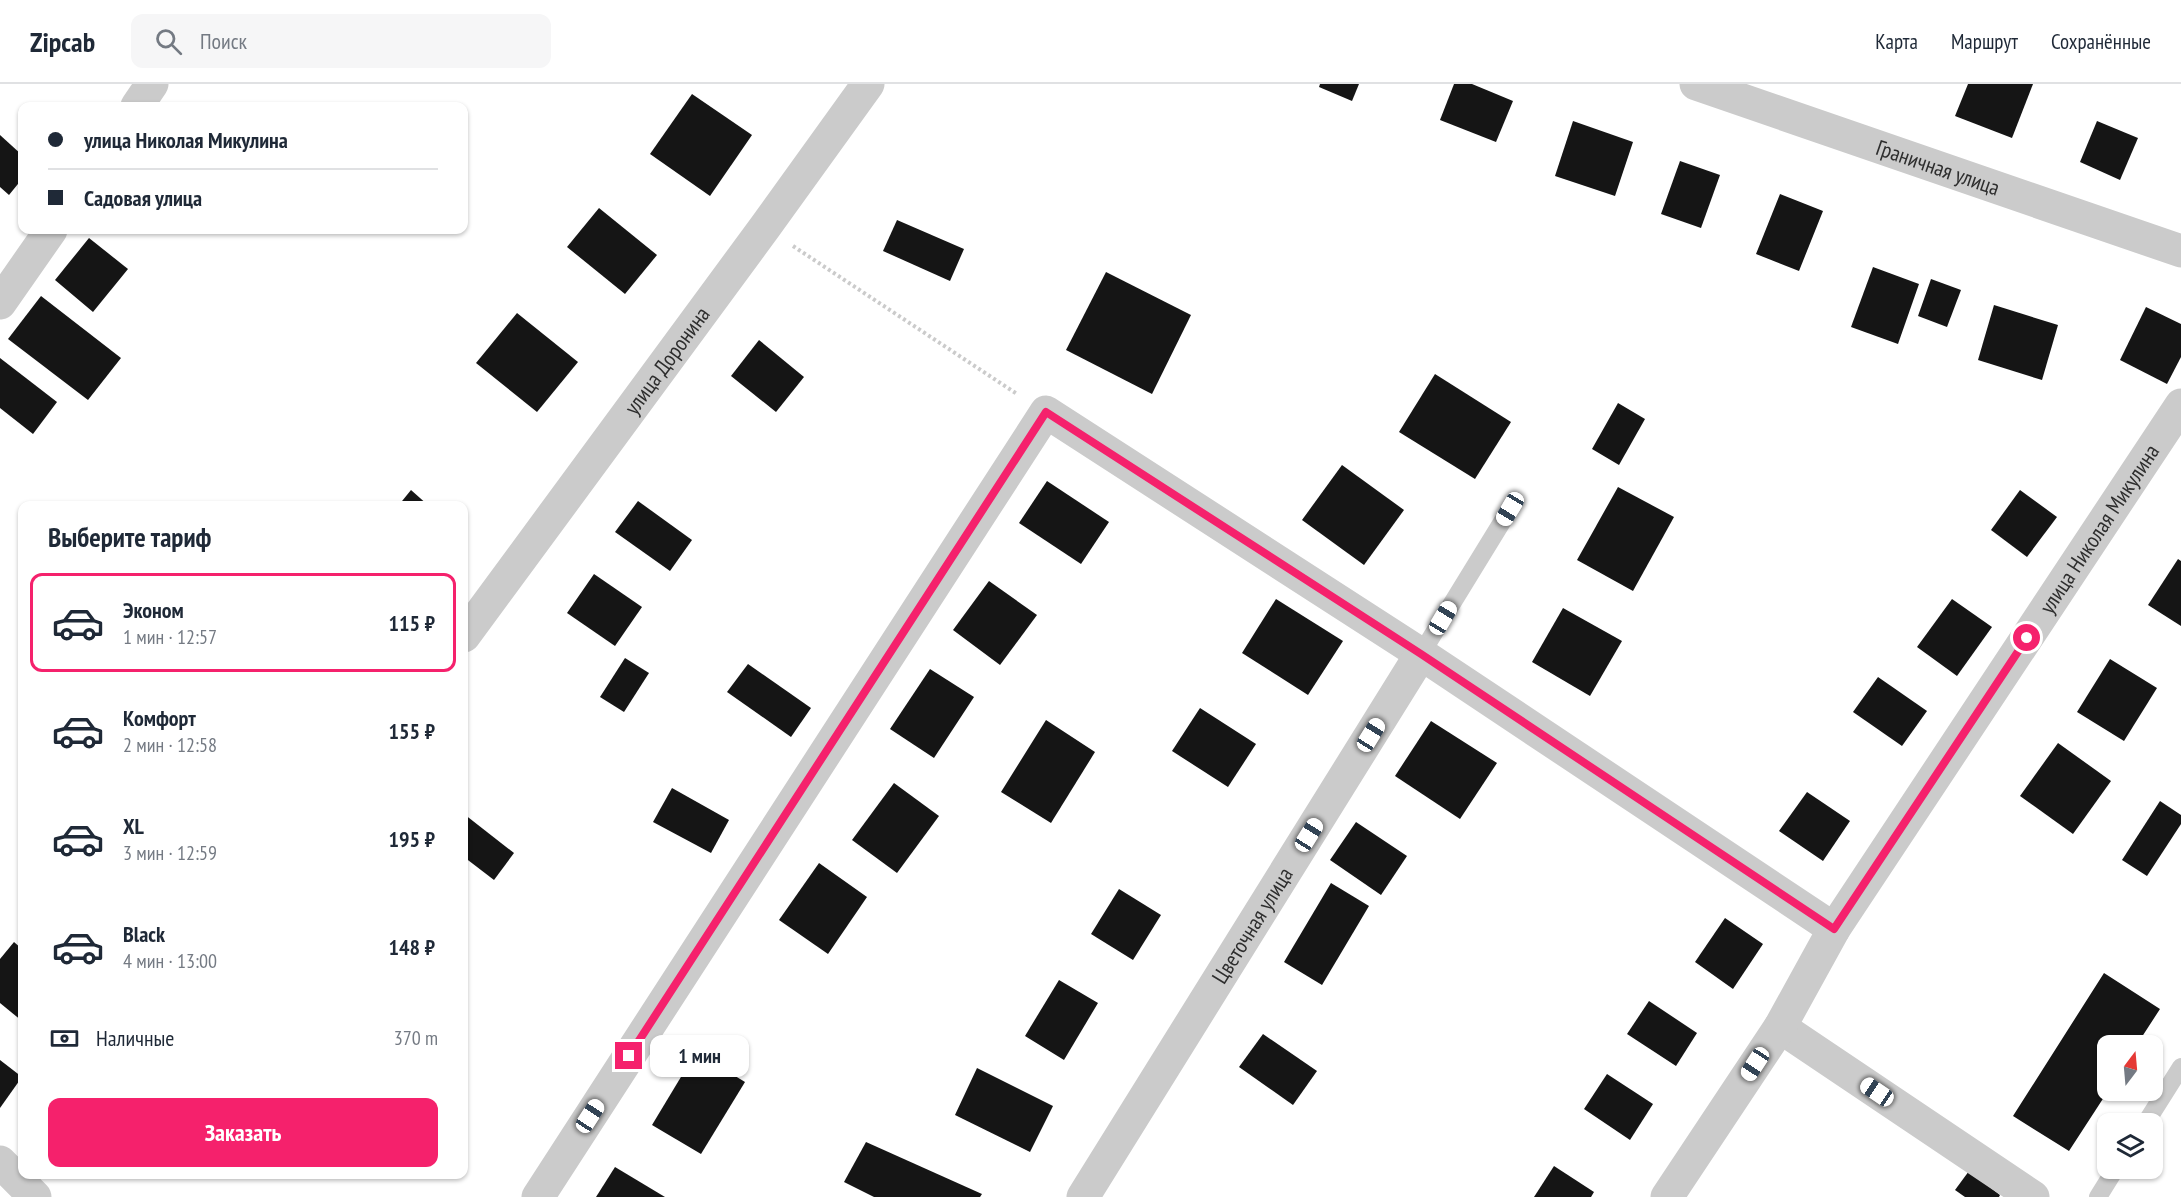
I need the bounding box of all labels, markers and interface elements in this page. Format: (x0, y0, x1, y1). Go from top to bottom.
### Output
search box (131, 14, 551, 68)
text: Zipcab (30, 23, 95, 60)
icon: search (152, 25, 185, 58)
text: Поиск (200, 27, 247, 55)
text: Карта (1875, 28, 1918, 55)
text: Маршрут (1951, 28, 2018, 55)
text: Сохранённые (2051, 28, 2151, 55)
text: улица Николая Микулина (84, 126, 288, 154)
street label: Граничная улица (1873, 133, 2004, 202)
text: Садовая улица (84, 184, 202, 212)
street label: улица Доронина (618, 301, 716, 420)
street label: улица Николая Микулина (2033, 439, 2165, 619)
car (1493, 489, 1527, 529)
text: Выберите тариф (48, 520, 211, 554)
icon: car (51, 596, 105, 650)
text: Эконом (123, 596, 184, 624)
car (1426, 598, 1460, 638)
text: 115 ₽ (388, 609, 435, 637)
text: 1 мин · 12:57 (123, 624, 217, 650)
route start (2013, 624, 2040, 651)
icon: car (51, 704, 105, 758)
text: Комфорт (123, 704, 196, 732)
car (1354, 715, 1388, 755)
text: 155 ₽ (388, 717, 435, 745)
text: 2 мин · 12:58 (123, 732, 217, 758)
icon: car (51, 812, 105, 866)
text: XL (123, 812, 144, 840)
car (1292, 815, 1326, 855)
text: 195 ₽ (388, 825, 435, 853)
text: 3 мин · 12:59 (123, 840, 217, 866)
street label: Цветочная улица (1205, 862, 1299, 989)
icon: car (51, 920, 105, 974)
text: Black (123, 920, 165, 948)
text: 148 ₽ (388, 933, 435, 961)
text: 4 мин · 13:00 (123, 948, 217, 974)
icon: cash (48, 1022, 81, 1055)
text: Наличные (96, 1024, 174, 1052)
text: 370 m (394, 1025, 438, 1051)
callout: 1 мин (650, 1035, 749, 1077)
north arrow (2097, 1035, 2163, 1101)
map controls (2097, 1035, 2163, 1179)
route end (615, 1042, 642, 1069)
text: 1 мин (678, 1043, 721, 1069)
car (1738, 1044, 1772, 1084)
car (1857, 1074, 1897, 1110)
car (573, 1096, 607, 1136)
button: Заказать (48, 1098, 438, 1167)
button: layers (2097, 1113, 2163, 1179)

